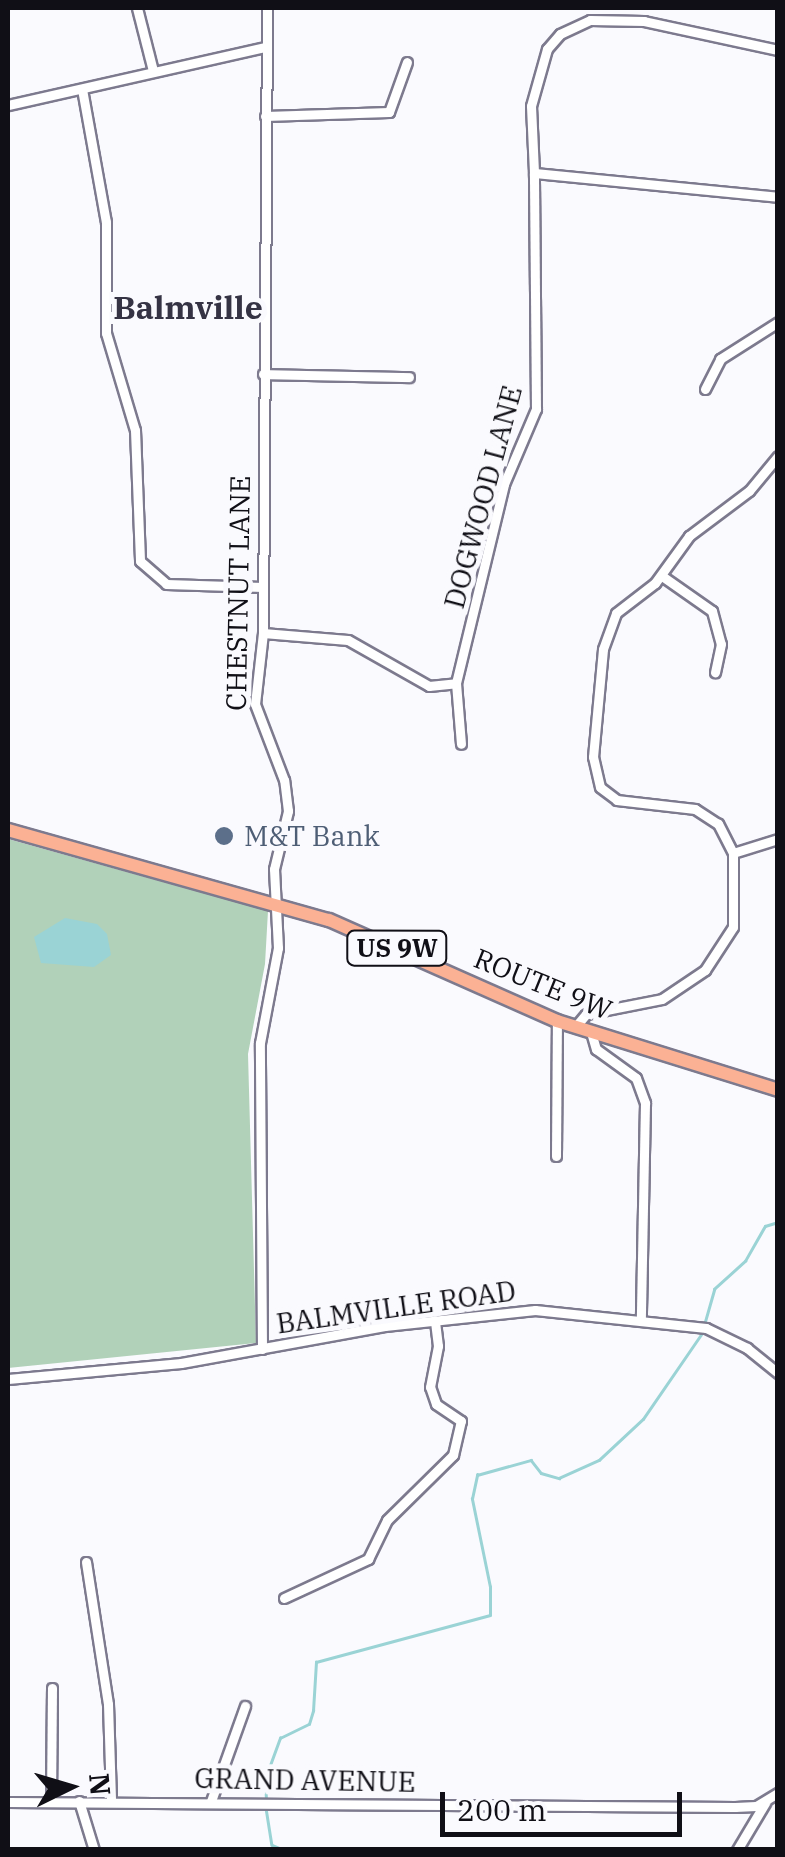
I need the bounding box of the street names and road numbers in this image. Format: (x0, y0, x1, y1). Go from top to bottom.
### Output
street label: DOGWOOD LANE (437, 382, 529, 612)
street label: CHESTNUT LANE (219, 475, 257, 711)
road number: US 9W (344, 928, 450, 968)
street label: ROUTE 9W (469, 941, 617, 1027)
street label: BALMVILLE ROAD (274, 1274, 518, 1340)
street label: GRAND AVENUE (194, 1761, 416, 1799)

